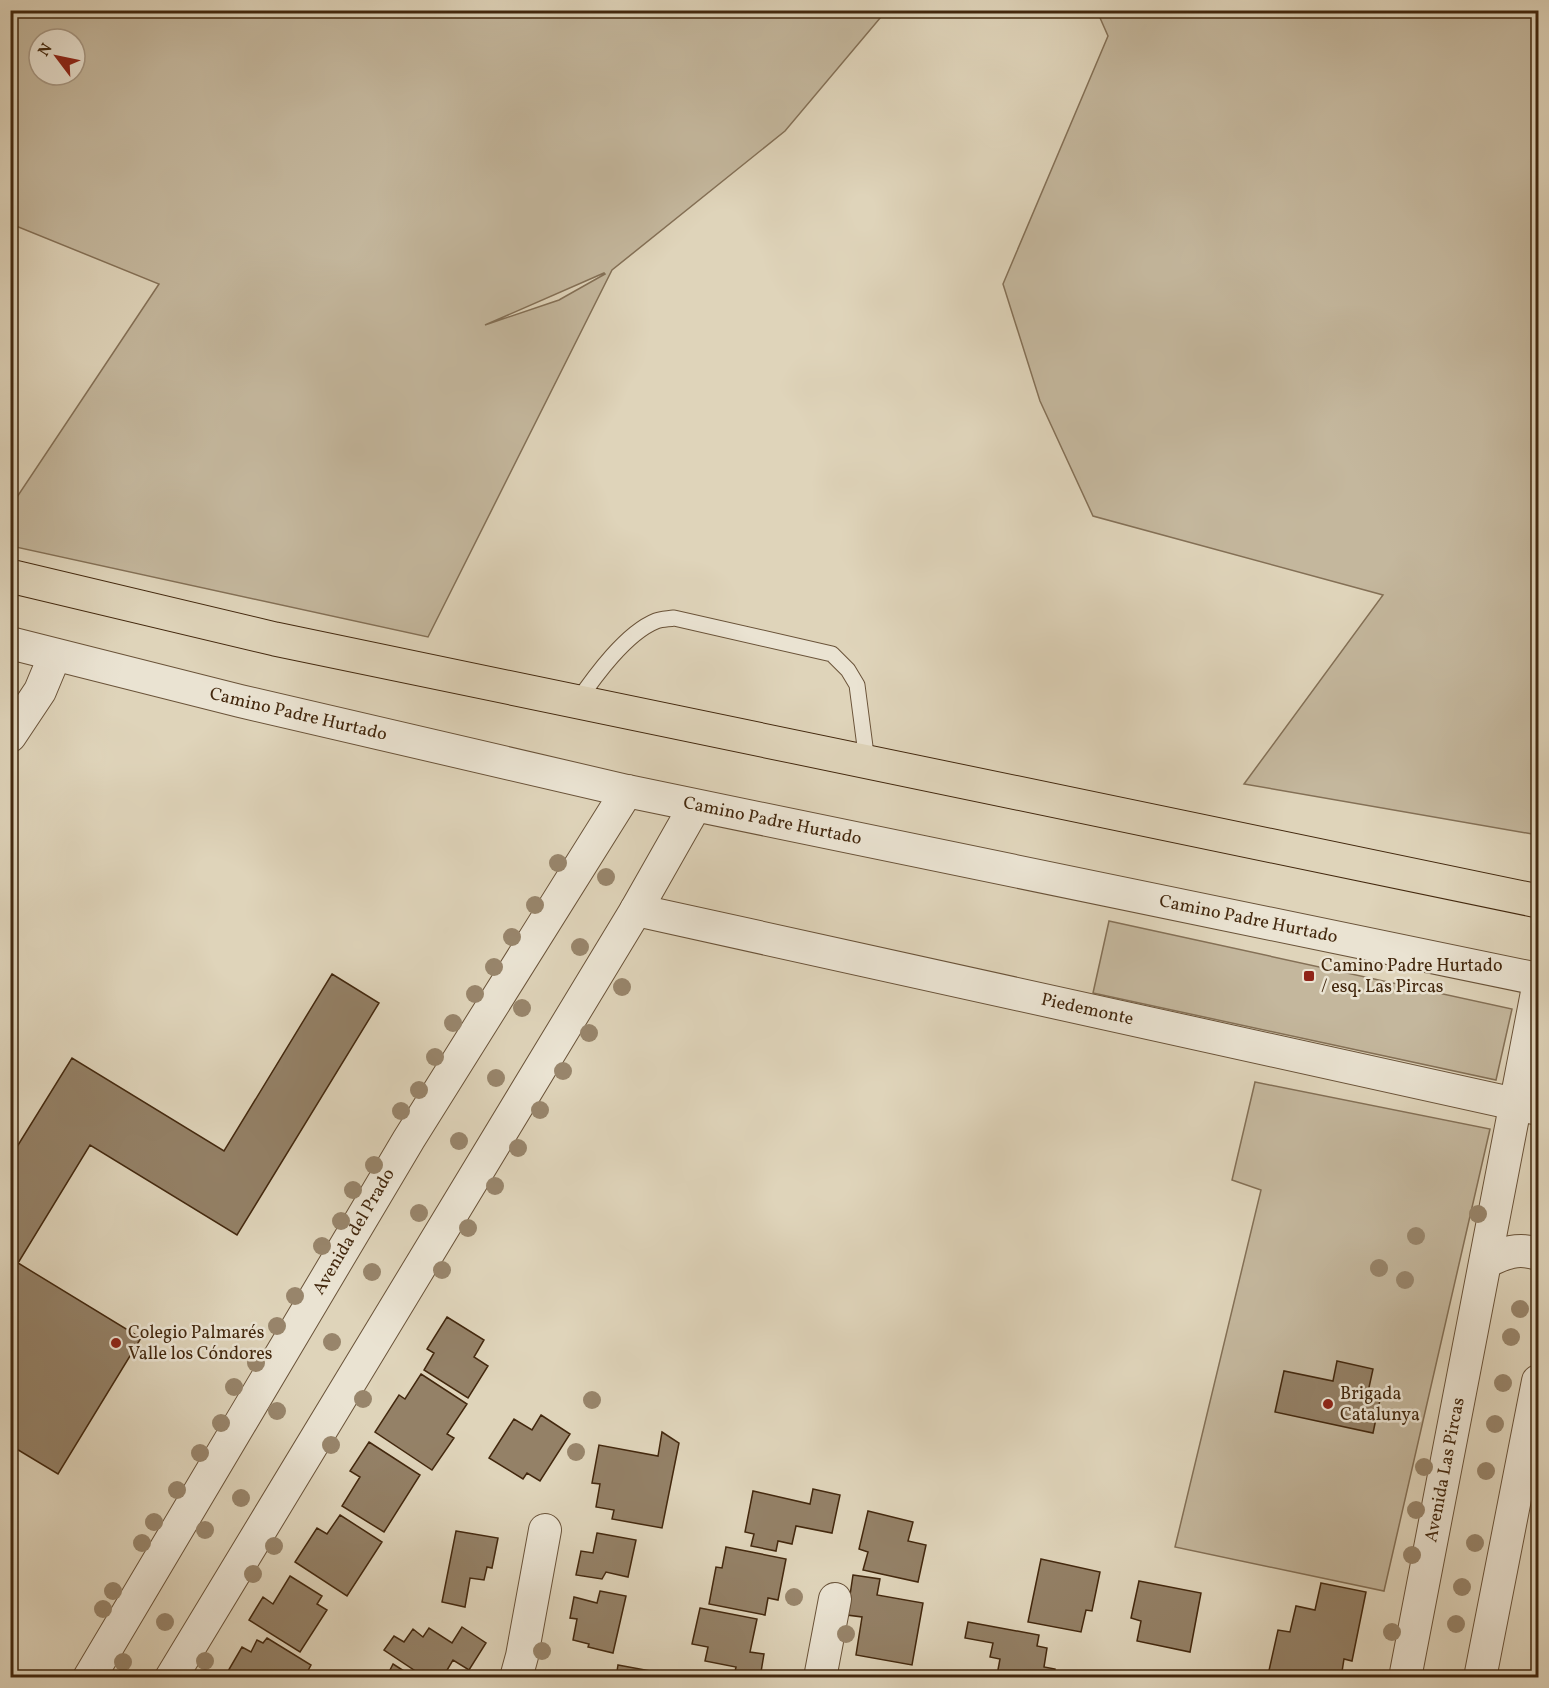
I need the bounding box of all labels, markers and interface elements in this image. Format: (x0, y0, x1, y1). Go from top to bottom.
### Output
north arrow (27, 27, 87, 87)
text: N (34, 39, 59, 61)
street label: Camino Padre Hurtado (207, 681, 390, 747)
street label: Camino Padre Hurtado (681, 790, 864, 852)
street label: Camino Padre Hurtado (1157, 889, 1340, 950)
place label: Camino Padre Hurtado / esq. Las Pircas (1321, 954, 1503, 1000)
marker: Camino Padre Hurtado / esq. Las Pircas (1302, 969, 1316, 983)
street label: Piedemonte (1039, 987, 1136, 1032)
street label: Avenida del Prado (307, 1164, 401, 1299)
place label: Colegio Palmarés Valle los Cóndores (128, 1321, 272, 1367)
marker: Colegio Palmarés Valle los Cóndores (109, 1336, 123, 1350)
place label: Brigada Catalunya (1340, 1382, 1420, 1428)
street label: Avenida Las Pircas (1419, 1395, 1471, 1544)
marker: Brigada Catalunya (1321, 1397, 1335, 1411)

